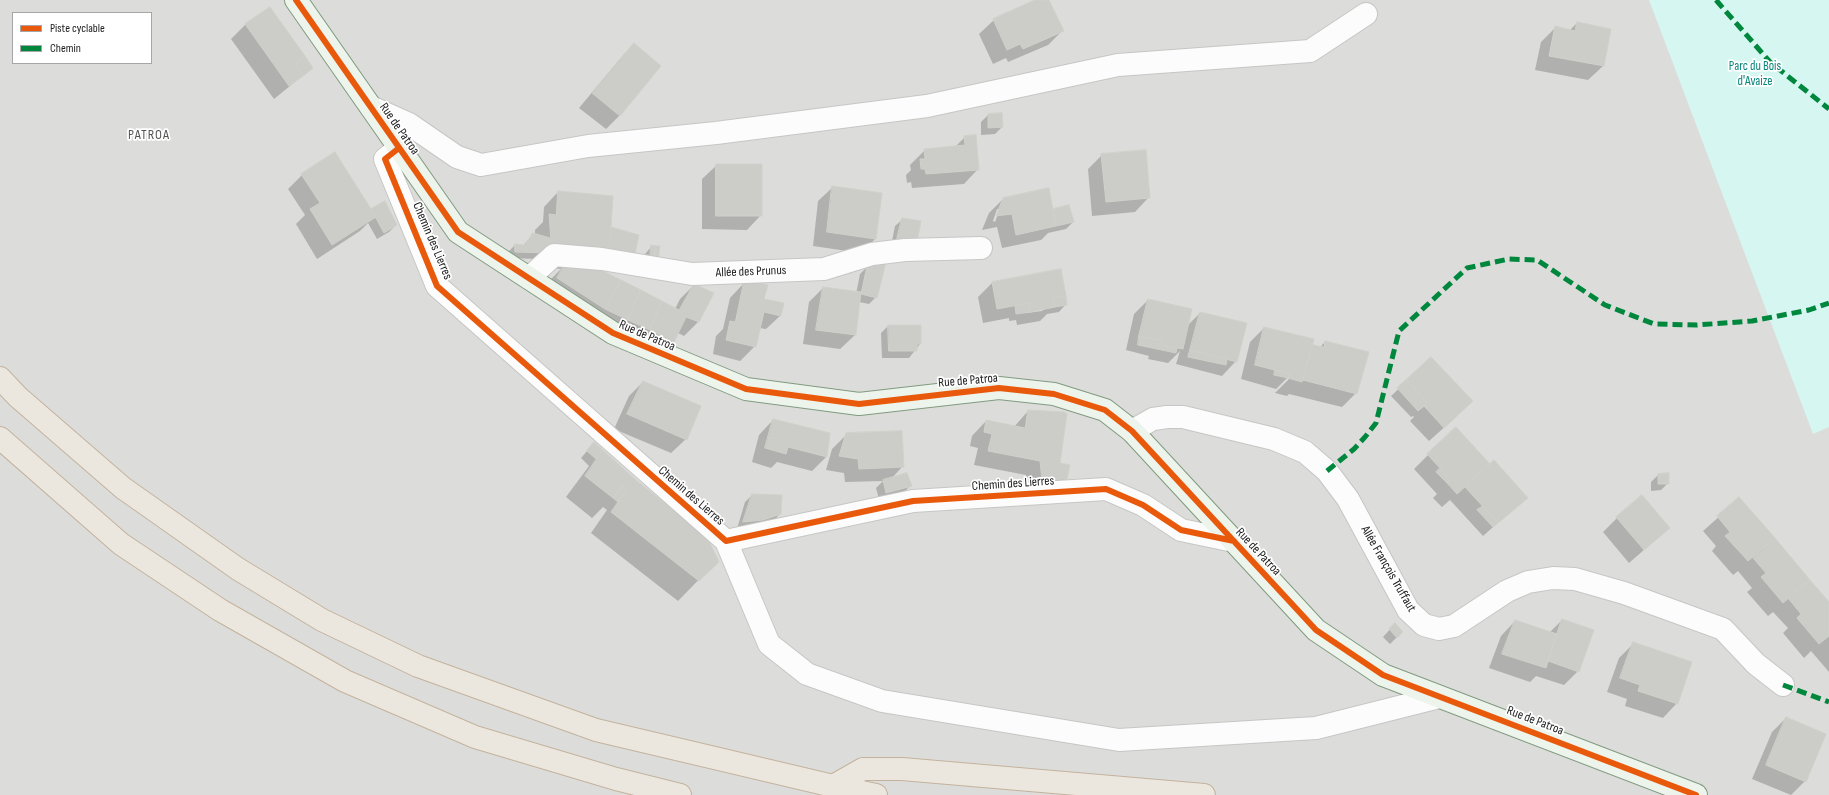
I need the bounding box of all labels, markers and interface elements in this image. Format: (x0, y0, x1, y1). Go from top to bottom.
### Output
legend (12, 12, 152, 64)
text: Piste cyclable (50, 21, 105, 36)
text: Chemin (50, 41, 81, 56)
park label: Parc du Bois d'Avaize (1729, 59, 1781, 90)
street label: Rue de Patroa (376, 100, 422, 158)
district label: PATROA (128, 127, 170, 143)
street label: Chemin des Lierres (409, 200, 455, 282)
street label: Allée des Prunus (715, 263, 787, 281)
street label: Rue de Patroa (617, 317, 677, 355)
street label: Rue de Patroa (938, 371, 998, 391)
street label: Chemin des Lierres (655, 463, 727, 529)
street label: Chemin des Lierres (971, 473, 1055, 495)
street label: Allée François Truffaut (1357, 523, 1419, 615)
street label: Rue de Patroa (1232, 525, 1284, 579)
street label: Rue de Patroa (1504, 703, 1566, 739)

